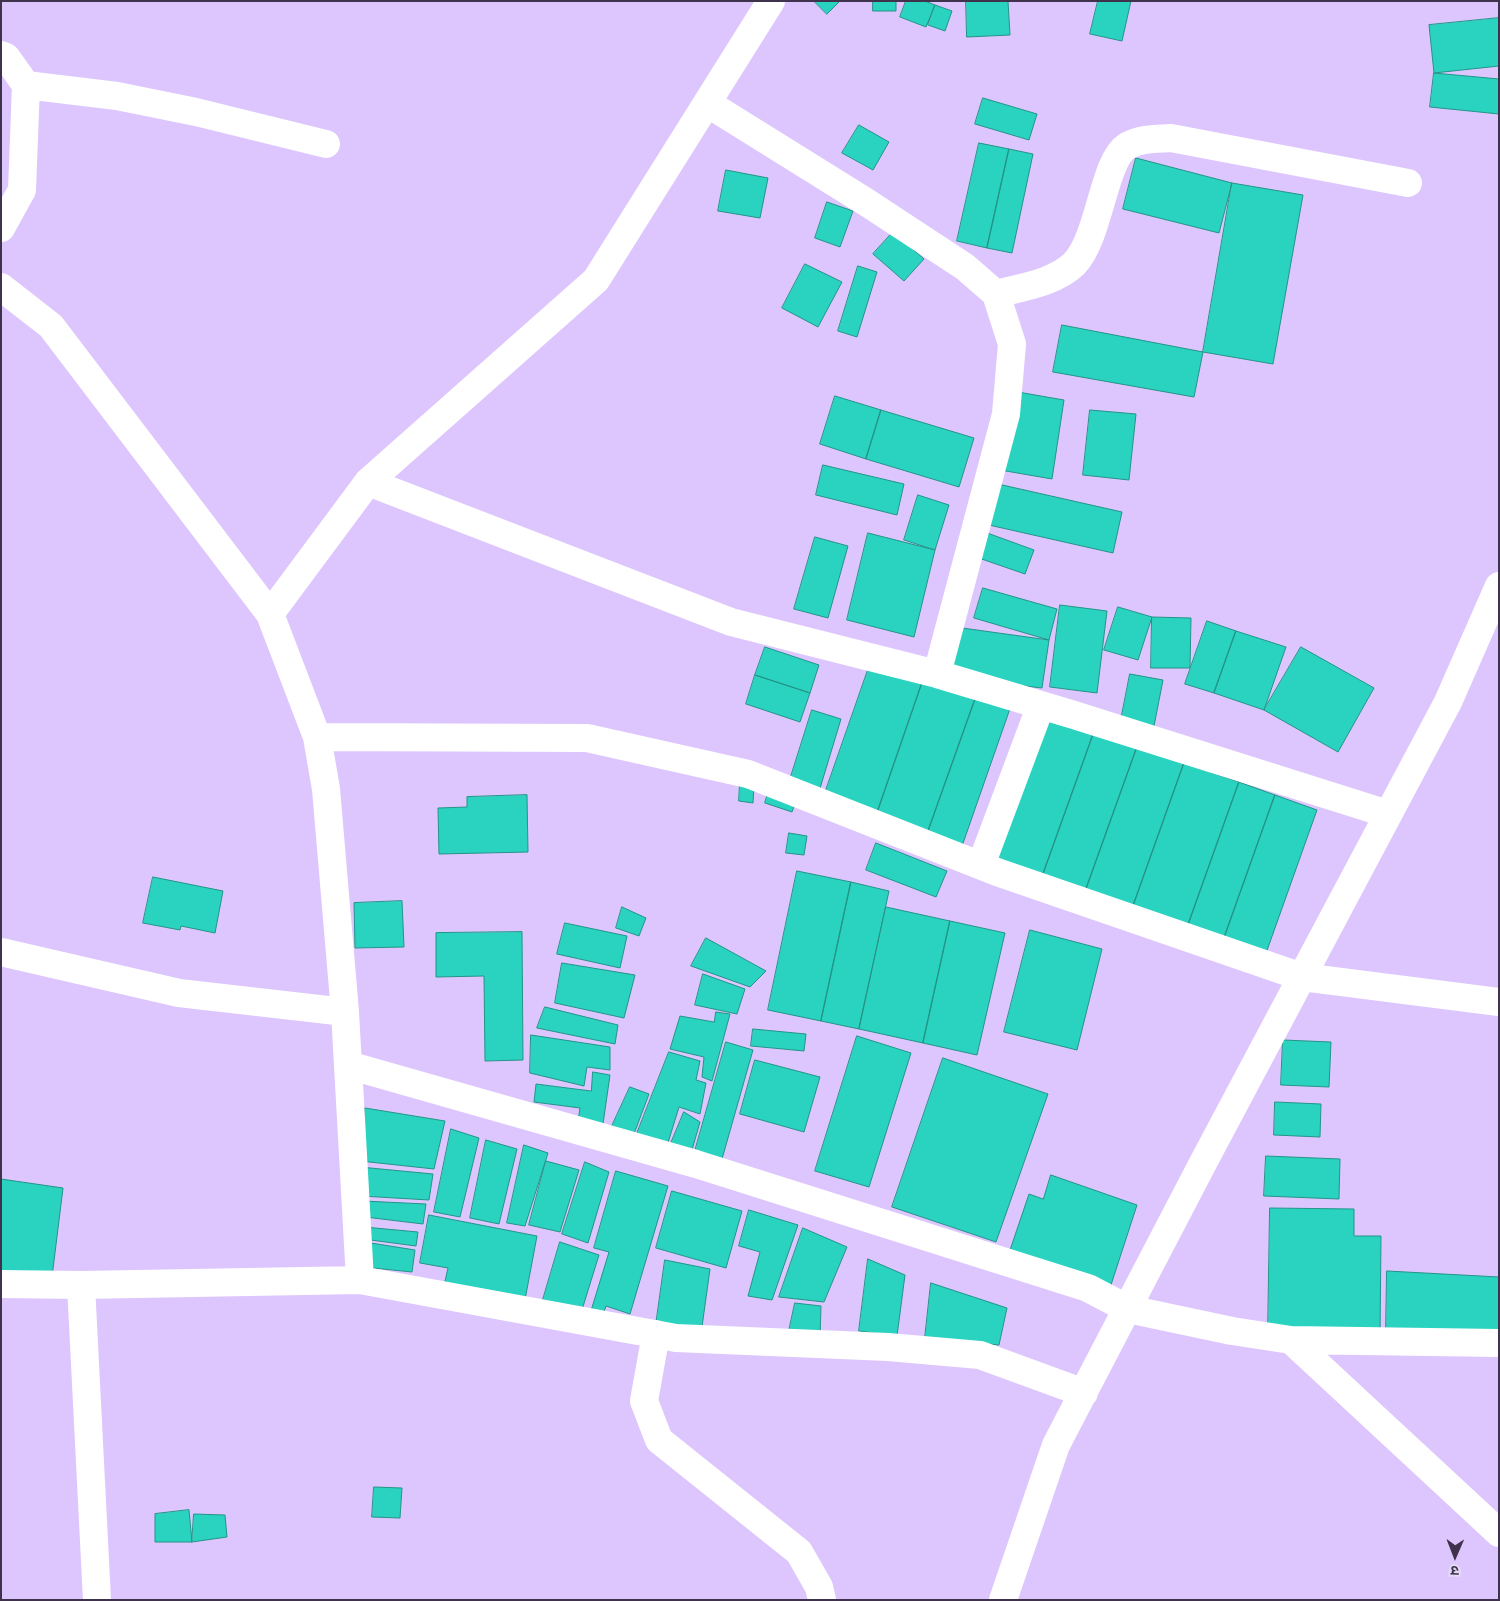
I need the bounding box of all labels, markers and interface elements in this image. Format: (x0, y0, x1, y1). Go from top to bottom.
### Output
north arrow (1430, 1531, 1480, 1581)
text: उ (1451, 1563, 1459, 1579)

